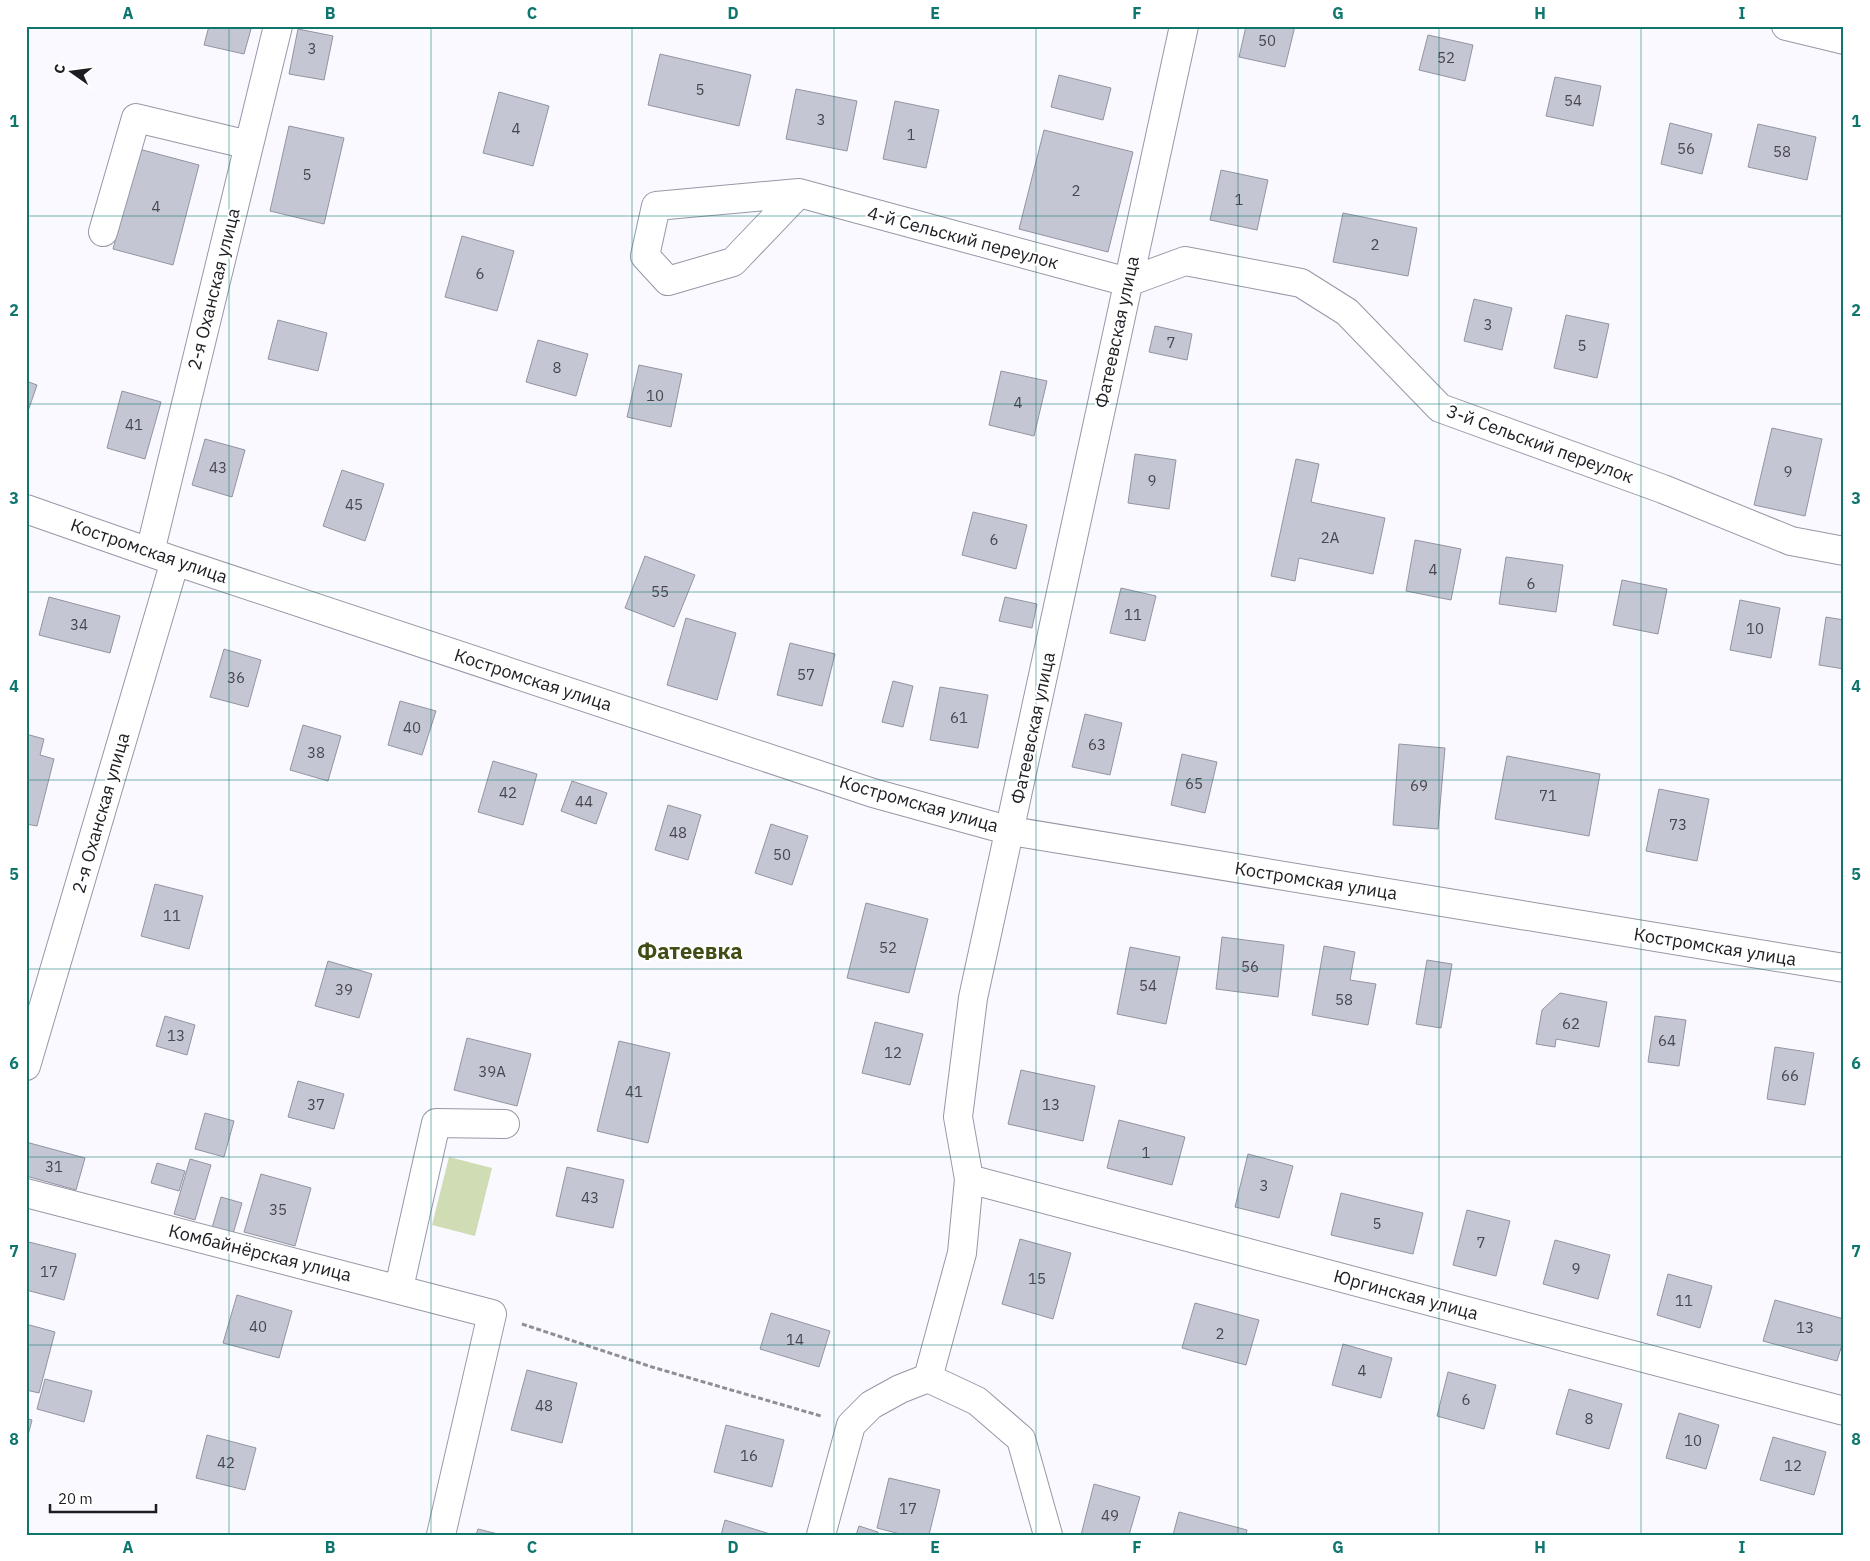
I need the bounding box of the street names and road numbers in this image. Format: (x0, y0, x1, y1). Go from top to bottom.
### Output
street label: 4-й Сельский переулок (865, 201, 1061, 274)
street label: 2-я Оханская улица (182, 205, 245, 372)
street label: Фатеевская улица (1089, 253, 1144, 410)
street label: 3-й Сельский переулок (1444, 399, 1637, 488)
street label: Костромская улица (68, 513, 231, 588)
street label: Костромская улица (451, 643, 615, 716)
street label: Фатеевская улица (1005, 649, 1060, 806)
street label: 2-я Оханская улица (67, 730, 135, 896)
street label: Костромская улица (837, 770, 1002, 837)
street label: Костромская улица (1233, 856, 1399, 905)
street label: Костромская улица (1632, 922, 1798, 971)
street label: Комбайнёрская улица (166, 1219, 354, 1286)
street label: Юргинская улица (1331, 1264, 1481, 1325)

